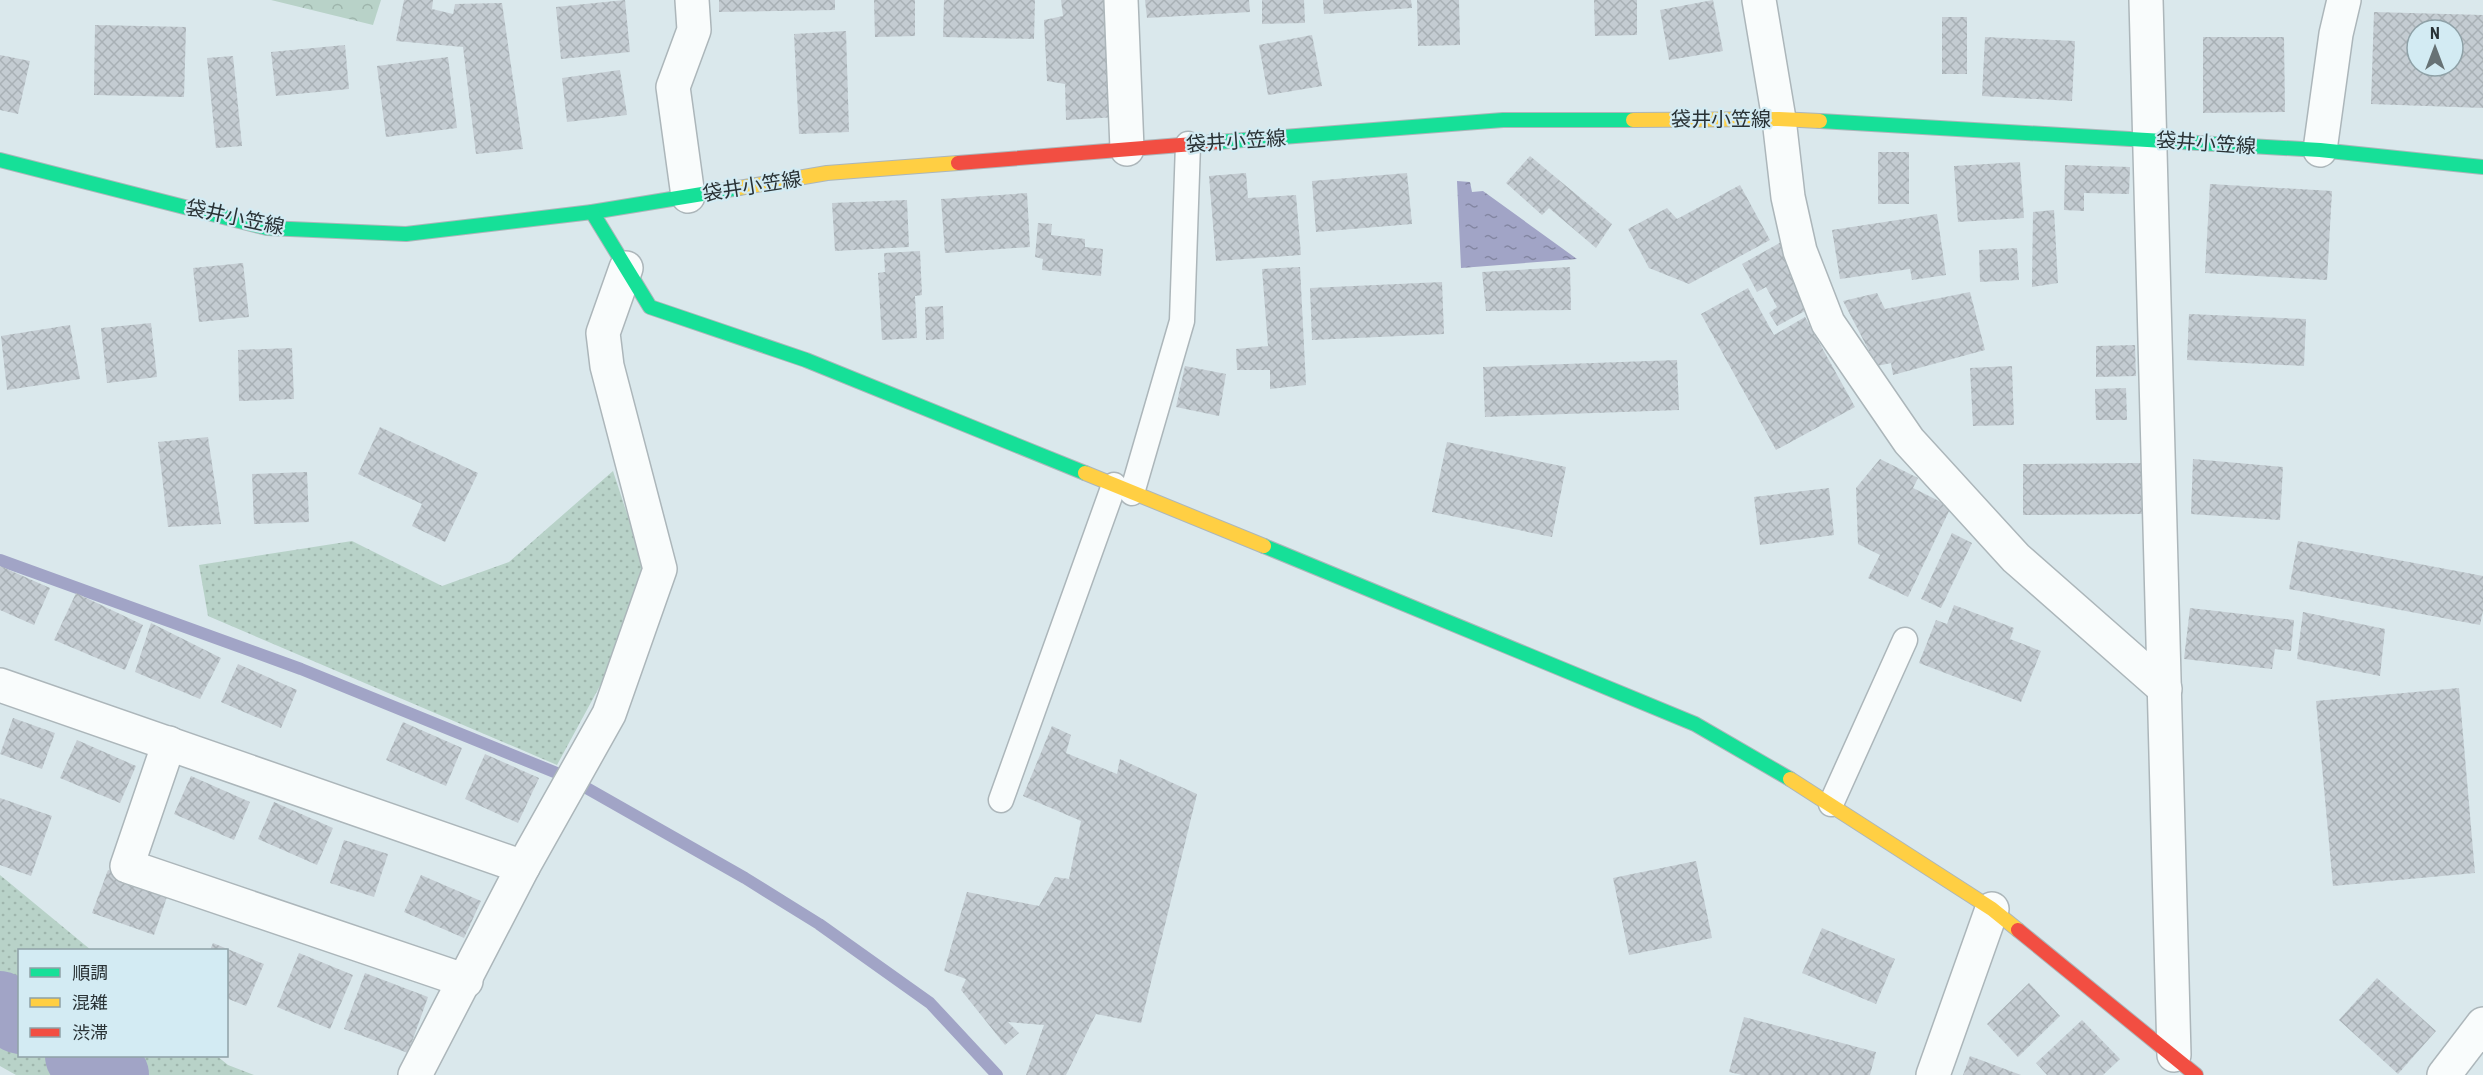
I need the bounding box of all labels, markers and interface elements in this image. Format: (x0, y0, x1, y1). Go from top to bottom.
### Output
north arrow (2405, 18, 2465, 78)
text: N (2430, 24, 2440, 43)
street label: 袋井小笠線 (1671, 107, 1771, 131)
street label: 袋井小笠線 (1185, 126, 1287, 156)
street label: 袋井小笠線 (2155, 128, 2257, 158)
street label: 袋井小笠線 (701, 166, 803, 206)
street label: 袋井小笠線 (184, 195, 286, 239)
legend (18, 949, 228, 1057)
text: 順調 (72, 962, 108, 983)
text: 混雑 (72, 992, 108, 1013)
text: 渋滞 (72, 1022, 108, 1043)

